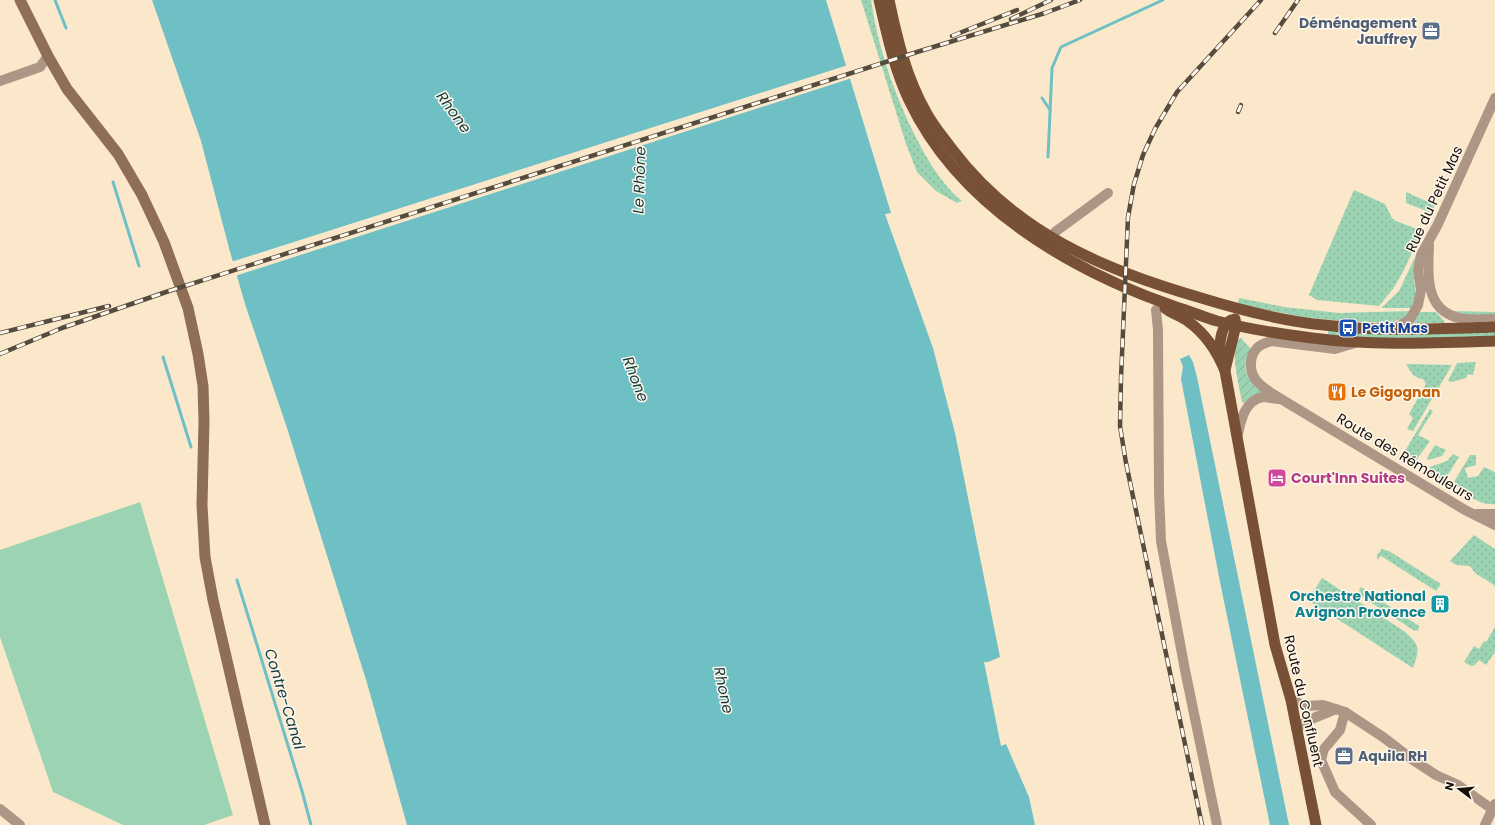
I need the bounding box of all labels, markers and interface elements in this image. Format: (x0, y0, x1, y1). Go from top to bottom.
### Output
place label: Déménagement Jauffrey (1299, 13, 1417, 49)
office icon: Déménagement Jauffrey (1420, 20, 1442, 42)
water label: Rhone (432, 87, 476, 137)
street label: Rue du Petit Mas (1401, 143, 1467, 255)
water label: Le Rhône (627, 146, 651, 214)
bus stop icon: Petit Mas (1337, 317, 1359, 339)
place label: Petit Mas (1362, 318, 1428, 338)
water label: Rhone (618, 353, 654, 405)
restaurant icon: Le Gigognan (1326, 381, 1348, 403)
place label: Le Gigognan (1351, 382, 1440, 402)
street label: Route des Rémouleurs (1333, 408, 1477, 506)
hotel icon: Court'Inn Suites (1266, 467, 1288, 489)
place label: Court'Inn Suites (1291, 468, 1405, 488)
place label: Orchestre National Avignon Provence (1290, 586, 1426, 622)
building icon: Orchestre National Avignon Provence (1429, 593, 1451, 615)
street label: Route du Confluent (1279, 633, 1329, 769)
water label: Contre-Canal (260, 646, 310, 752)
water label: Rhone (709, 665, 739, 715)
office icon: Aquila RH (1333, 745, 1355, 767)
place label: Aquila RH (1358, 746, 1427, 766)
north arrow (1439, 769, 1479, 809)
text: N (1441, 780, 1458, 792)

